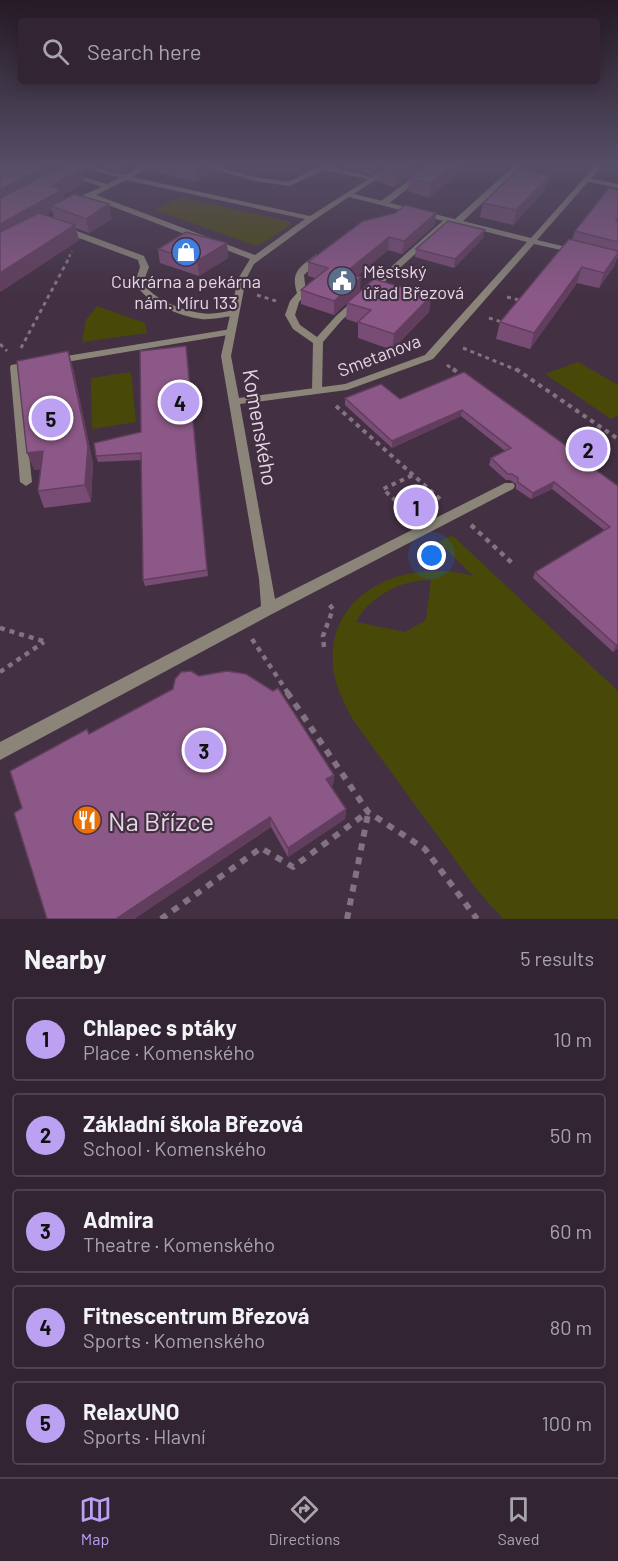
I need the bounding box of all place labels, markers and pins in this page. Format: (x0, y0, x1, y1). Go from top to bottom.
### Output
shop icon: Cukrárna a pekárna nám. Míru 133 (170, 236, 202, 268)
place label: Městský úřad Březová (363, 260, 464, 303)
public building icon: Městský úřad Březová (326, 265, 358, 297)
place label: Cukrárna a pekárna nám. Míru 133 (111, 270, 261, 313)
pin: 4 (160, 380, 200, 424)
pin: 5 (32, 396, 70, 440)
pin: 2 (568, 426, 608, 472)
pin: 1 (396, 484, 436, 530)
pin: 3 (184, 728, 224, 772)
restaurant icon: Na Břízce (71, 804, 103, 836)
place label: Na Břízce (108, 805, 214, 836)

